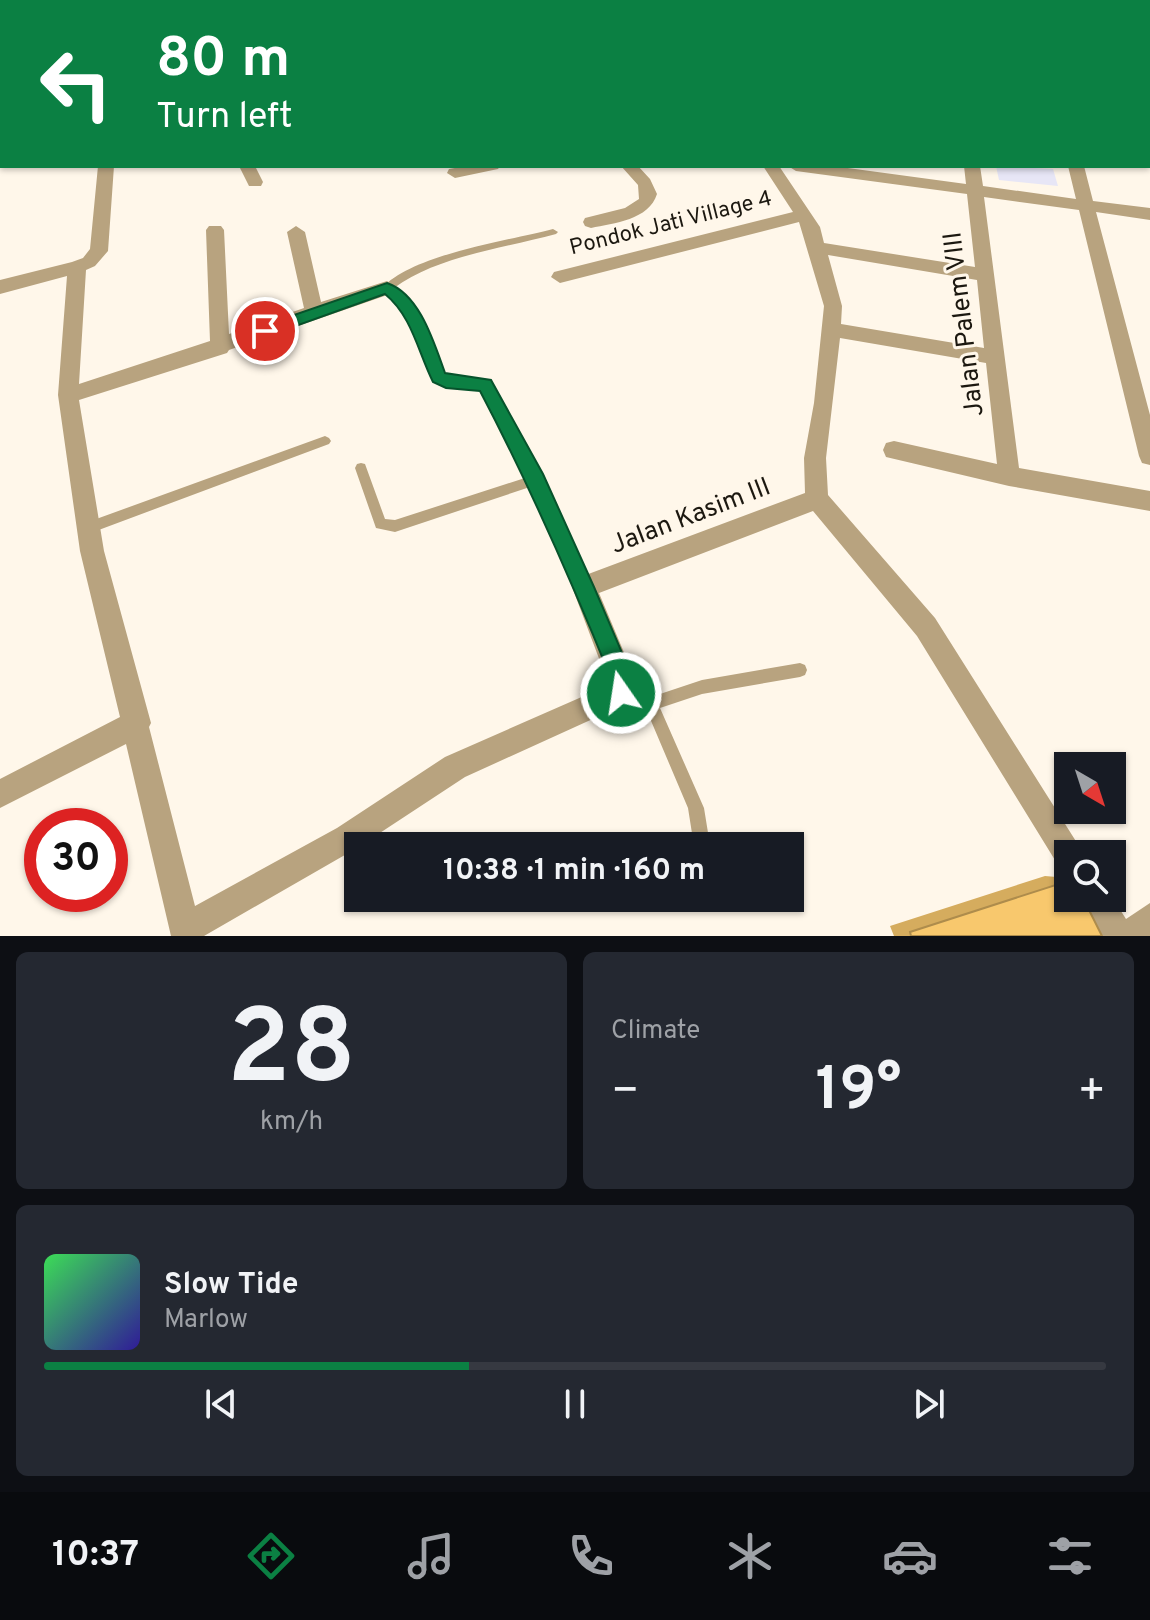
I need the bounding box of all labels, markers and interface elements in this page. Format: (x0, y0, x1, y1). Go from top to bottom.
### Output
text: 80 m (156, 26, 290, 96)
icon: left (24, 32, 128, 136)
text: Turn left (156, 95, 293, 141)
street label: Pondok Jati Village 4 (567, 186, 775, 262)
street label: Jalan Palem VIII (937, 230, 993, 418)
pin (231, 297, 299, 365)
icon: arrive (243, 309, 287, 353)
street label: Jalan Kasim III (606, 471, 776, 563)
position arrow (579, 651, 663, 735)
north arrow (1054, 752, 1126, 824)
map controls (1054, 752, 1126, 912)
speed limit sign: 30 (24, 808, 128, 912)
button: search (1054, 840, 1126, 912)
text: 10:38 · 1 min · 160 m (443, 853, 705, 890)
text: 28 (227, 988, 356, 1120)
text: Climate (611, 1015, 700, 1048)
text: 19° (816, 1055, 901, 1131)
text: − (611, 1065, 639, 1121)
text: + (1078, 1065, 1106, 1121)
text: km/h (260, 1106, 323, 1139)
text: Slow Tide (164, 1267, 298, 1304)
text: Marlow (164, 1304, 248, 1337)
icon: previous (199, 1382, 243, 1426)
icon: pause (553, 1382, 597, 1426)
icon: next (907, 1382, 951, 1426)
icon: directions (243, 1528, 299, 1584)
icon: music (403, 1528, 459, 1584)
icon: phone (563, 1528, 619, 1584)
icon: climate (722, 1528, 778, 1584)
icon: car (882, 1528, 938, 1584)
icon: filters (1042, 1528, 1098, 1584)
text: 10:37 (52, 1533, 139, 1579)

